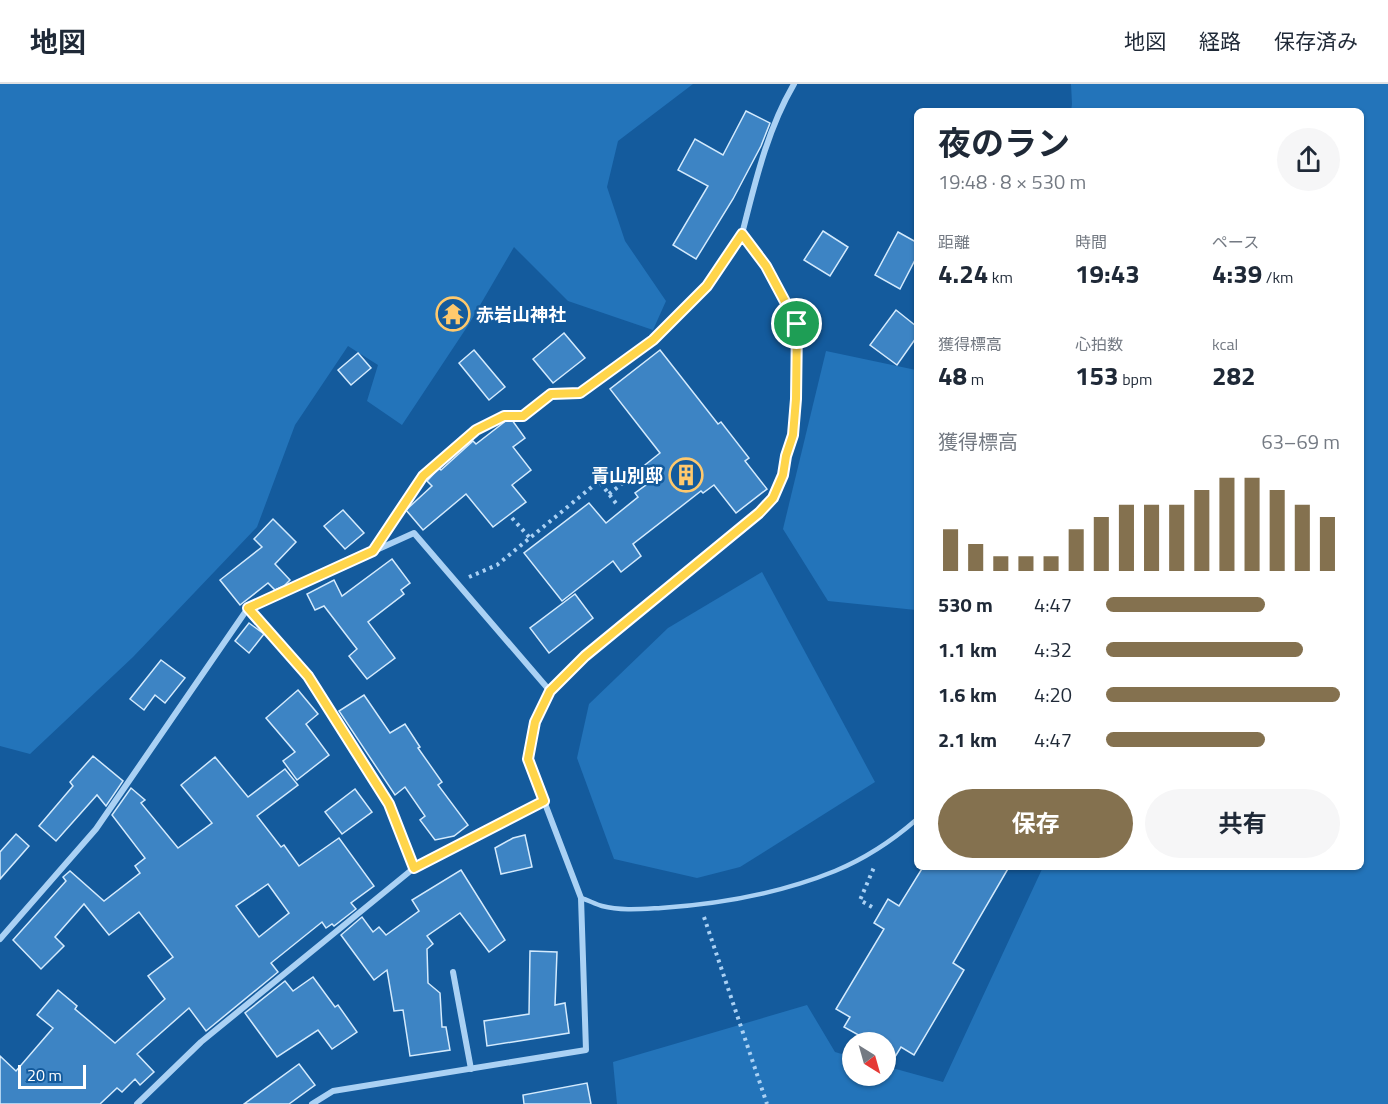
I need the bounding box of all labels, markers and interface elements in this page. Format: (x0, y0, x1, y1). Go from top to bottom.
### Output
text: 地図 (30, 20, 86, 63)
text: 地図 (1124, 25, 1166, 57)
text: 経路 (1199, 25, 1241, 57)
text: 保存済み (1274, 25, 1358, 57)
text: 夜のラン (938, 118, 1070, 168)
button: share (1277, 128, 1340, 191)
text: 19:48 · 8 × 530 m (938, 166, 1086, 197)
text: 距離 (938, 230, 970, 254)
text: 時間 (1075, 230, 1107, 254)
text: ペース (1212, 230, 1259, 254)
text: 4.24 (938, 254, 988, 293)
text: 19:43 (1075, 254, 1140, 293)
text: 4:39 (1212, 254, 1262, 293)
text: km (988, 265, 1013, 289)
text: /km (1262, 265, 1294, 289)
temple icon: 赤岩山神社 (435, 296, 471, 332)
pin (771, 298, 822, 349)
place label: 赤岩山神社 (476, 301, 566, 328)
icon: arrive (780, 307, 813, 340)
text: 獲得標高 (938, 332, 1002, 356)
text: 心拍数 (1075, 332, 1123, 356)
text: kcal (1212, 332, 1238, 356)
text: 48 (938, 356, 967, 395)
text: 153 (1075, 356, 1119, 395)
text: 282 (1212, 356, 1256, 395)
text: m (967, 367, 984, 391)
text: bpm (1119, 367, 1152, 391)
text: 獲得標高 (938, 426, 1018, 457)
text: 63–69 m (1261, 426, 1340, 457)
building icon: 青山別邸 (668, 457, 704, 493)
place label: 青山別邸 (591, 462, 663, 489)
text: 530 m (938, 589, 993, 620)
text: 4:47 (1034, 589, 1072, 620)
text: 1.1 km (938, 634, 997, 665)
text: 4:32 (1034, 634, 1072, 665)
text: 1.6 km (938, 679, 997, 710)
text: 4:20 (1034, 679, 1072, 710)
text: 2.1 km (938, 724, 997, 755)
text: 4:47 (1034, 724, 1072, 755)
button: 保存 (938, 789, 1133, 858)
button: 共有 (1145, 789, 1340, 858)
north arrow (842, 1032, 896, 1086)
map controls (842, 1032, 896, 1086)
scale bar (18, 1062, 86, 1090)
text: 20 m (27, 1063, 62, 1087)

